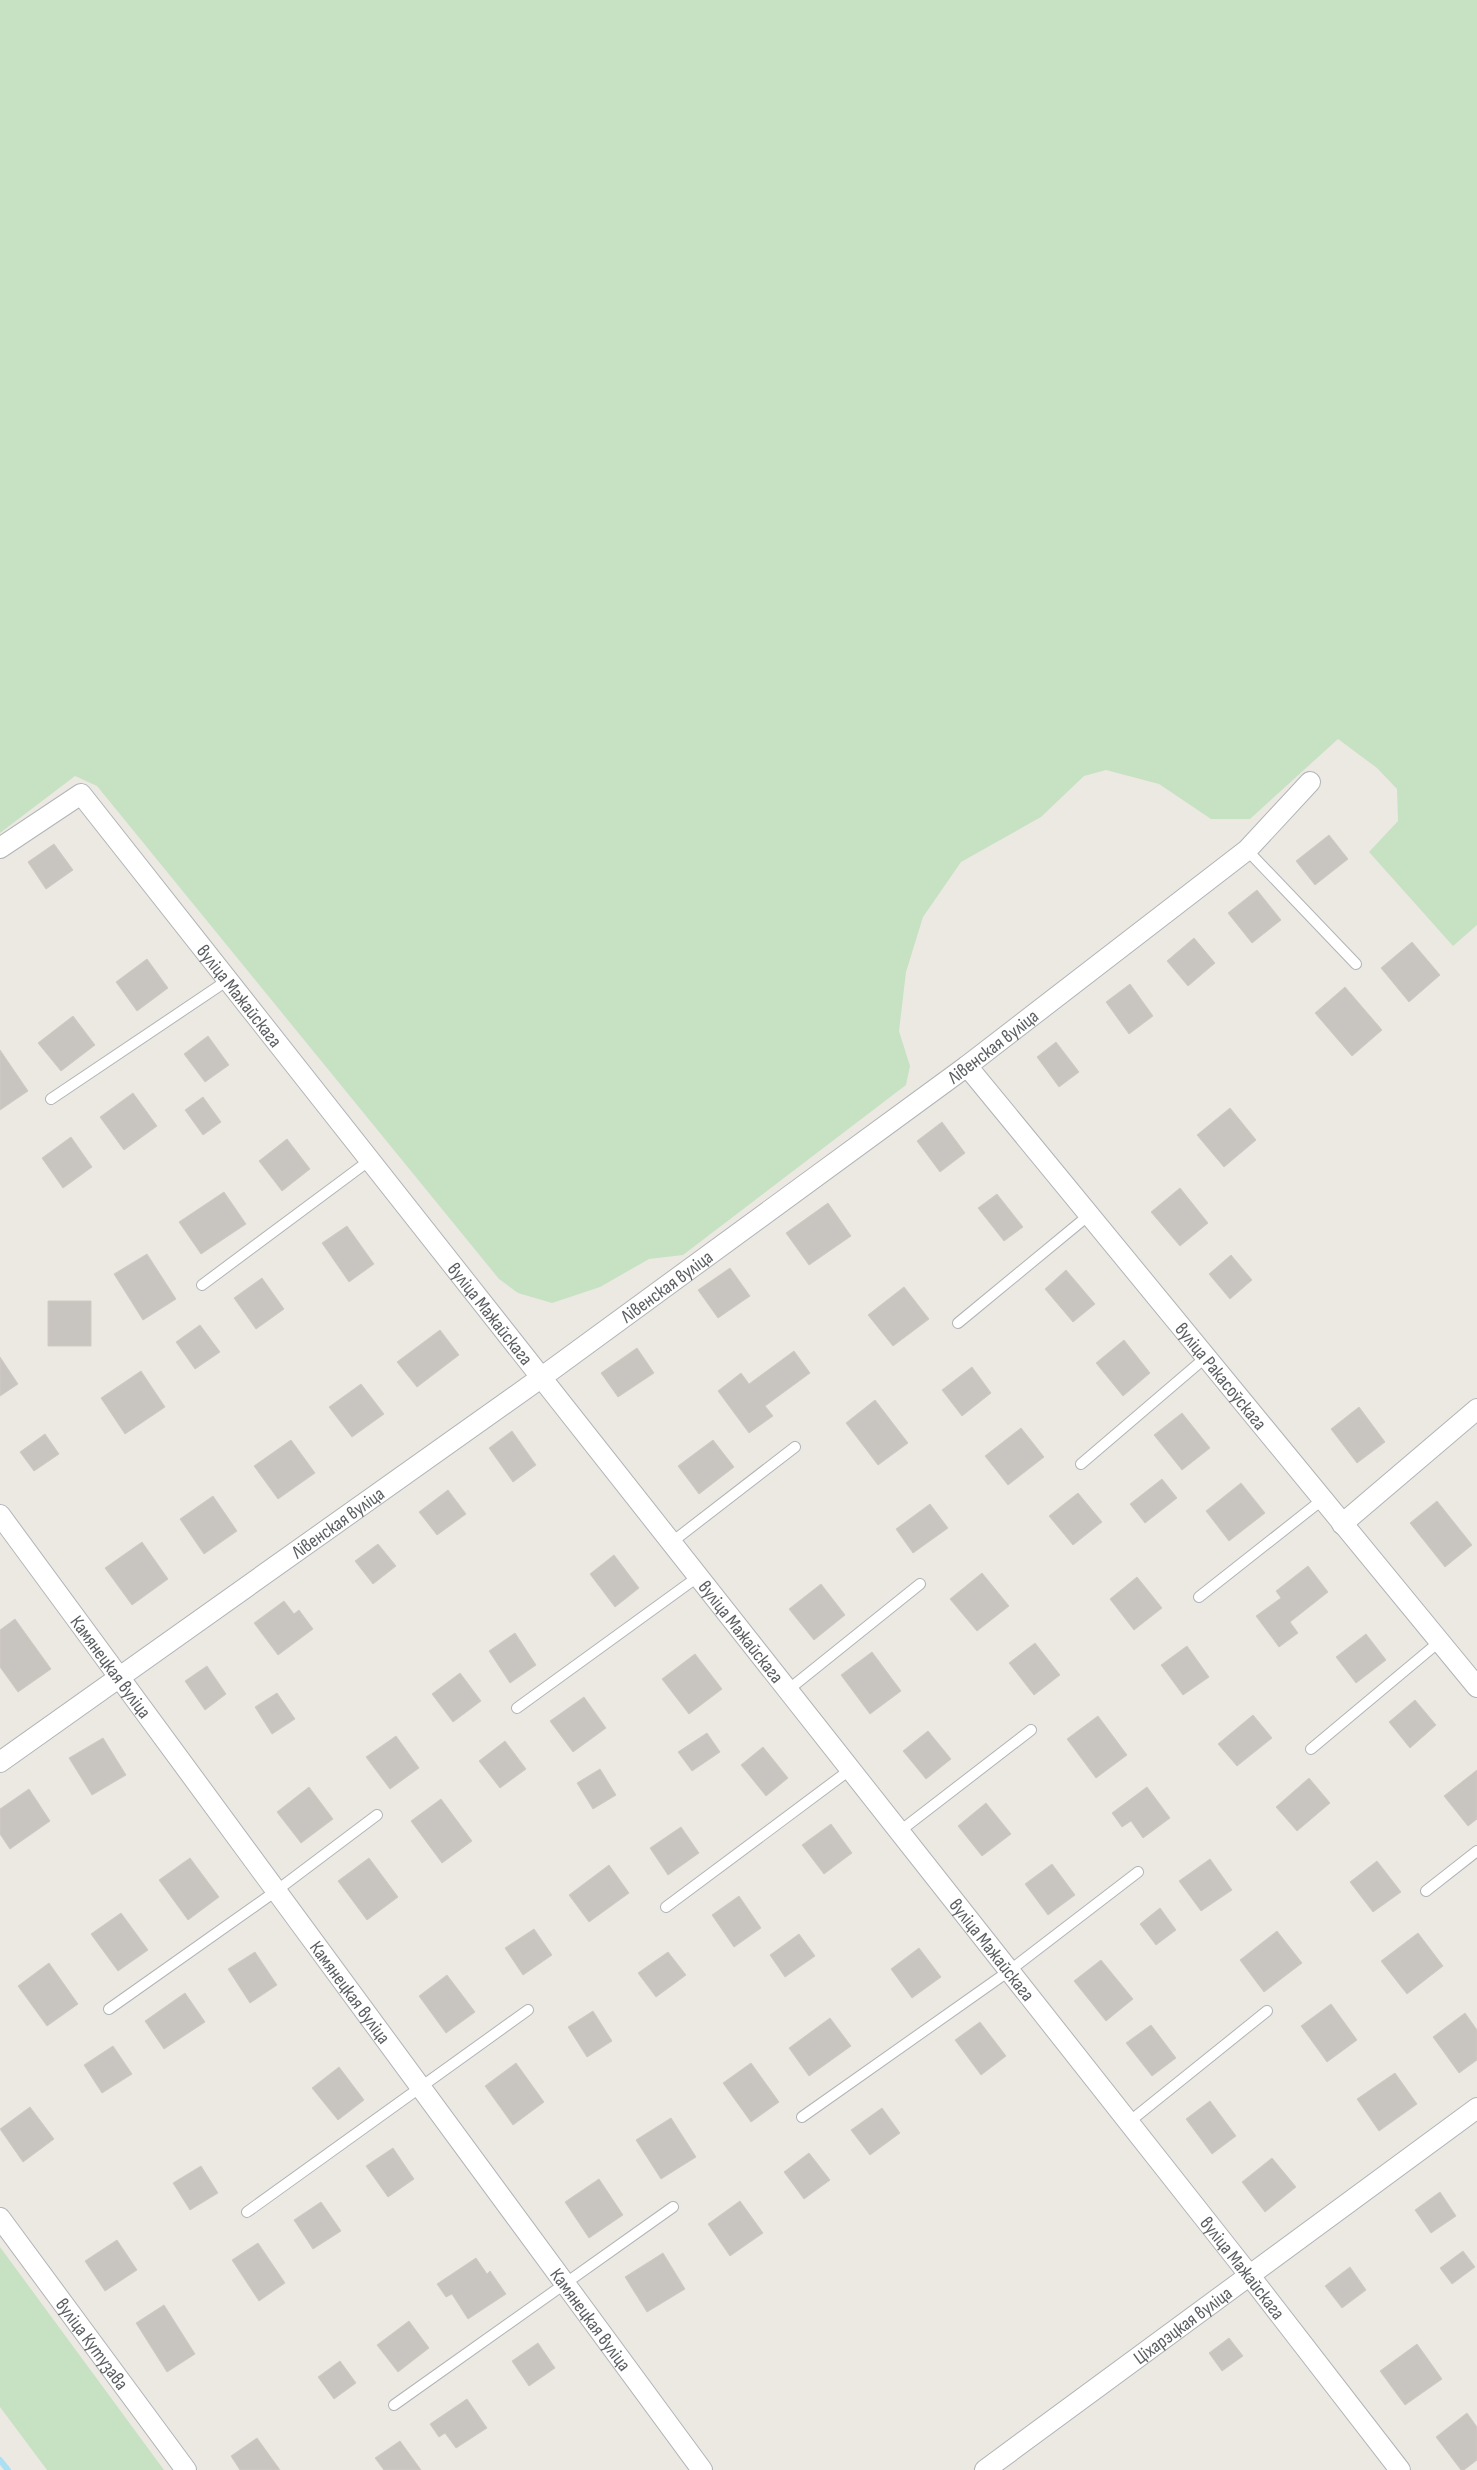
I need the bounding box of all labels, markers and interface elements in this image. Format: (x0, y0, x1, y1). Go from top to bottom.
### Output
street label: вуліца Мажайскага (191, 941, 286, 1052)
street label: Лівенская вуліца (943, 1005, 1044, 1090)
street label: Лівенская вуліца (616, 1246, 718, 1329)
street label: вуліца Мажайскага (442, 1258, 537, 1370)
street label: вуліца Ракасоўскага (1170, 1318, 1271, 1435)
street label: Лівенская вуліца (287, 1483, 389, 1565)
street label: вуліца Мажайскага (693, 1576, 788, 1688)
street label: Камянецкая вуліца (65, 1611, 155, 1723)
street label: вуліца Мажайскага (944, 1894, 1039, 2006)
street label: Камянецкая вуліца (304, 1937, 395, 2049)
street label: вуліца Мажайскага (1195, 2212, 1289, 2324)
street label: Камянецкая вуліца (545, 2264, 635, 2376)
street label: Ціхарэцкая вуліца (1130, 2282, 1237, 2370)
street label: вуліца Кутузава (50, 2294, 133, 2395)

